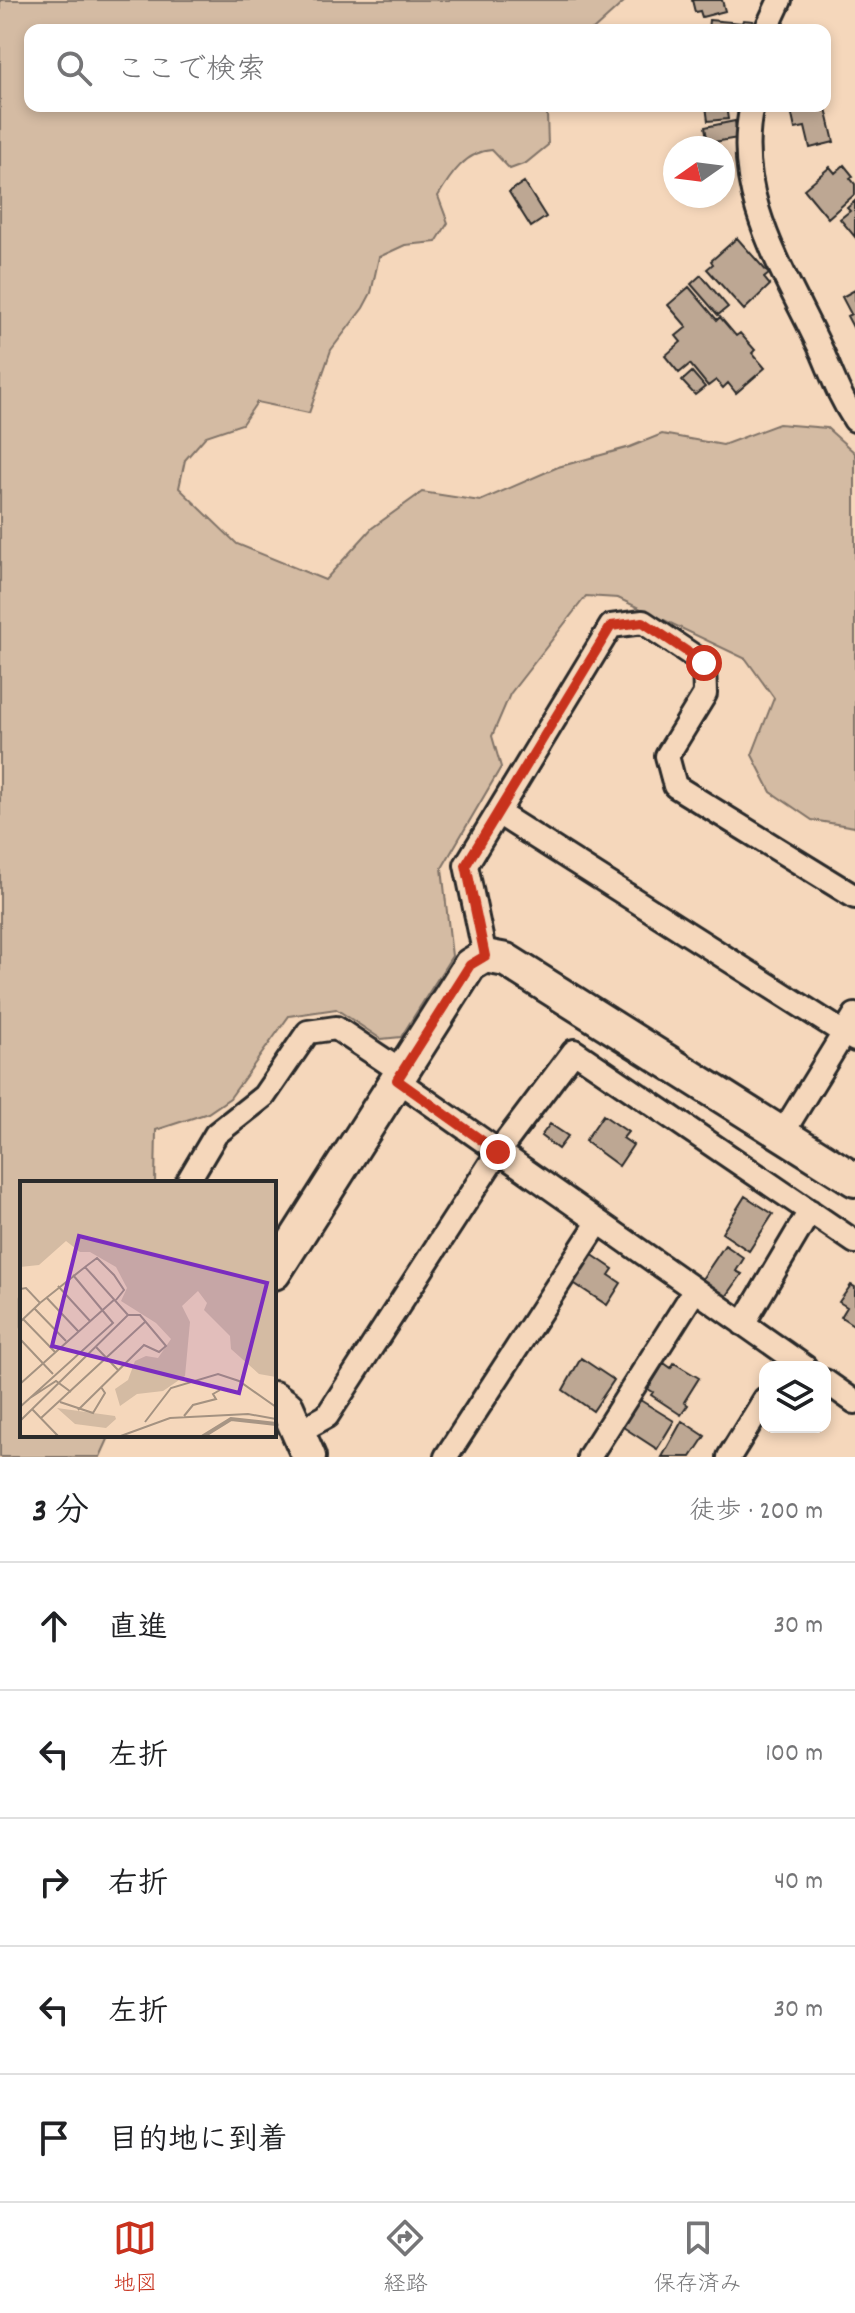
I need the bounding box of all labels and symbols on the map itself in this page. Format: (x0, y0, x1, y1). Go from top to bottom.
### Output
north arrow (663, 136, 735, 208)
route start (686, 645, 722, 681)
route end (480, 1134, 516, 1170)
inset map (20, 1181, 276, 1437)

